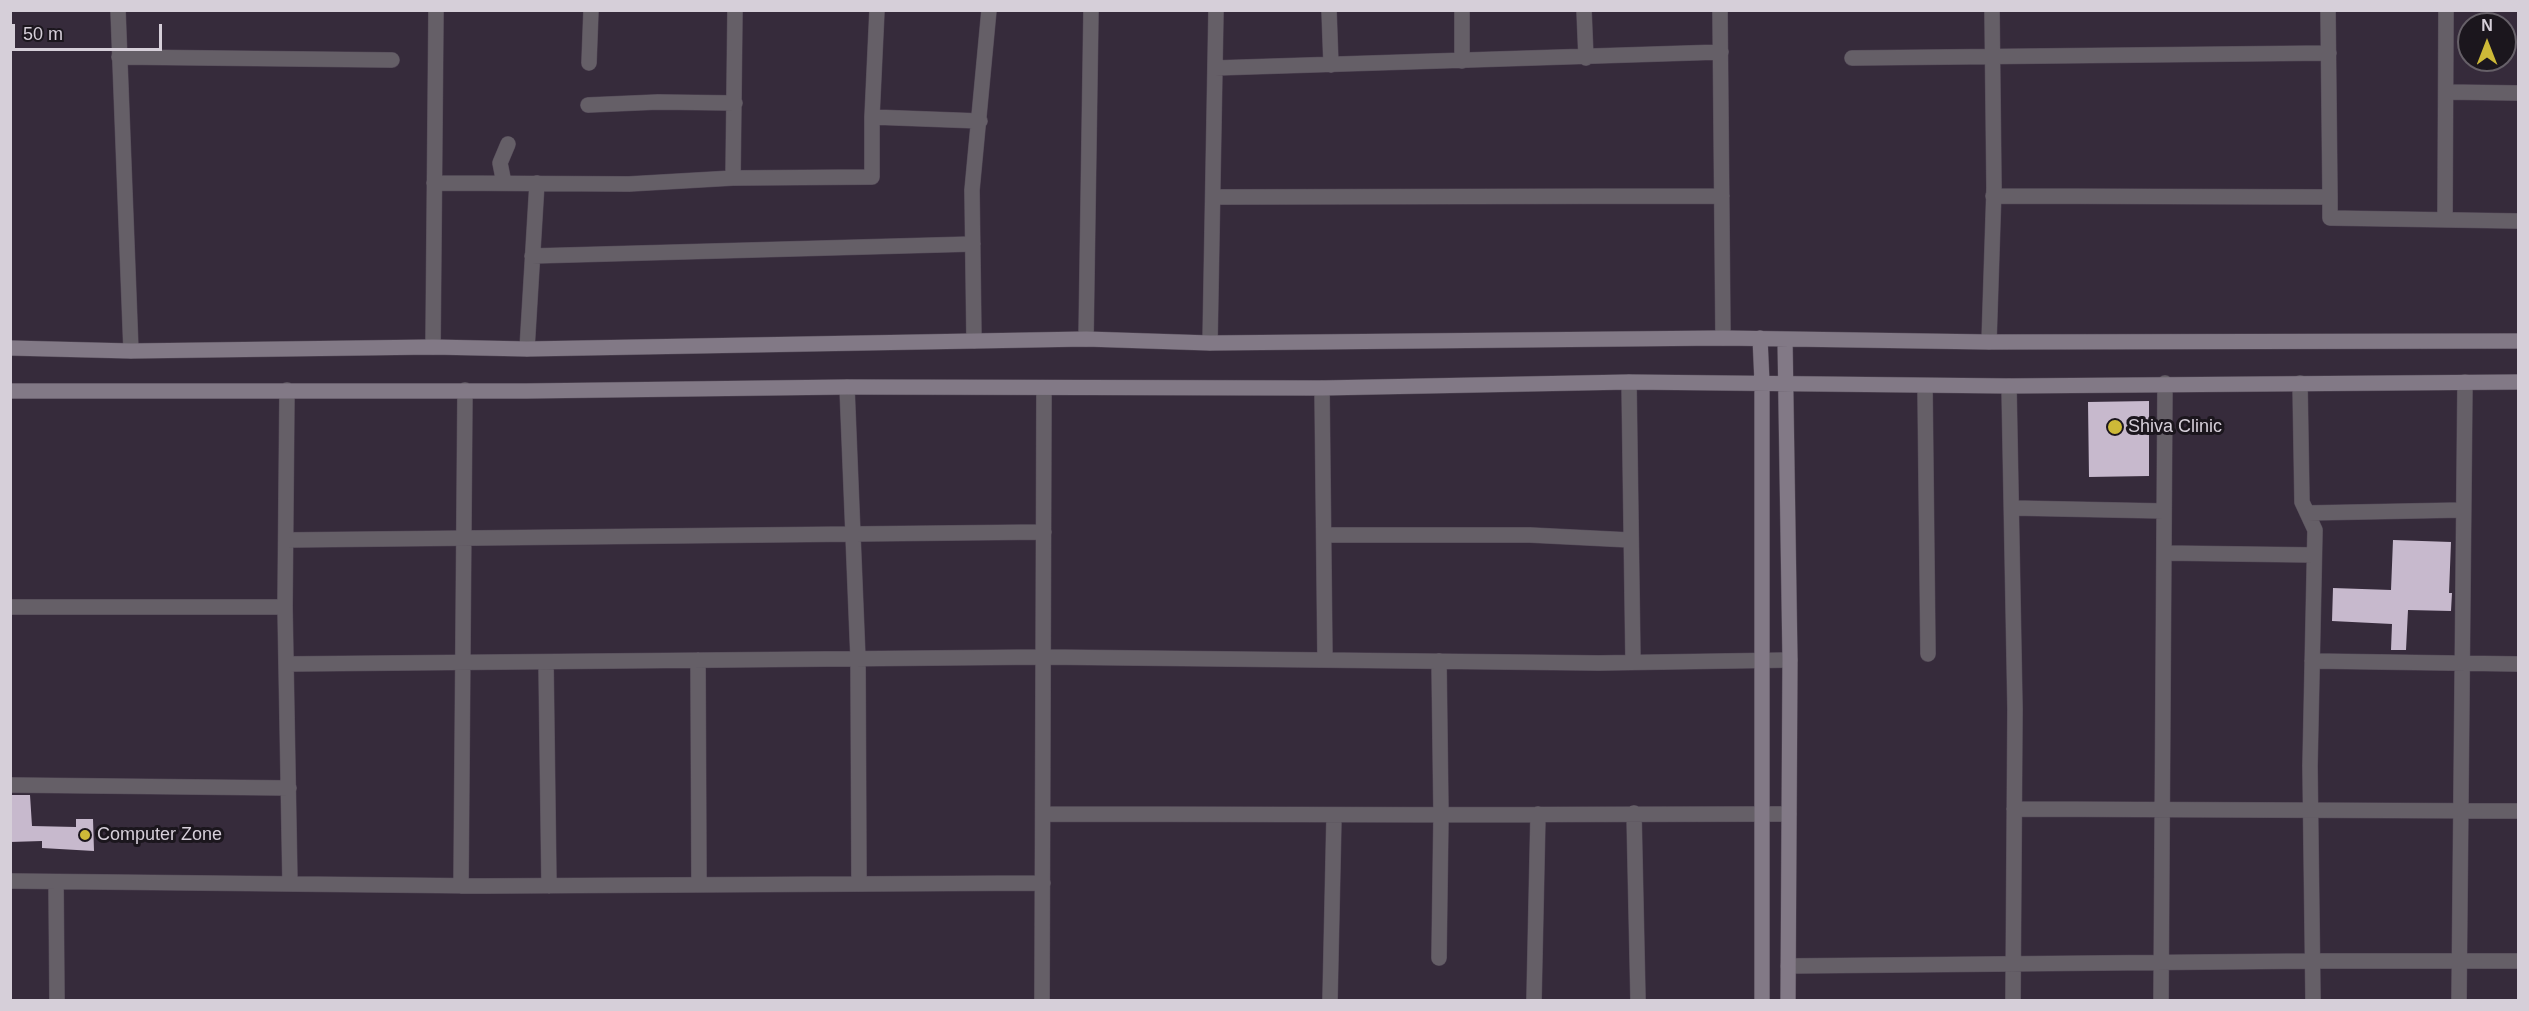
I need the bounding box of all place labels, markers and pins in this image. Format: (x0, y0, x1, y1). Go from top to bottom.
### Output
place label: Shiva Clinic (2128, 416, 2222, 438)
marker: Shiva Clinic (2106, 418, 2124, 436)
place label: Computer Zone (97, 824, 222, 846)
marker: Computer Zone (78, 828, 92, 842)

